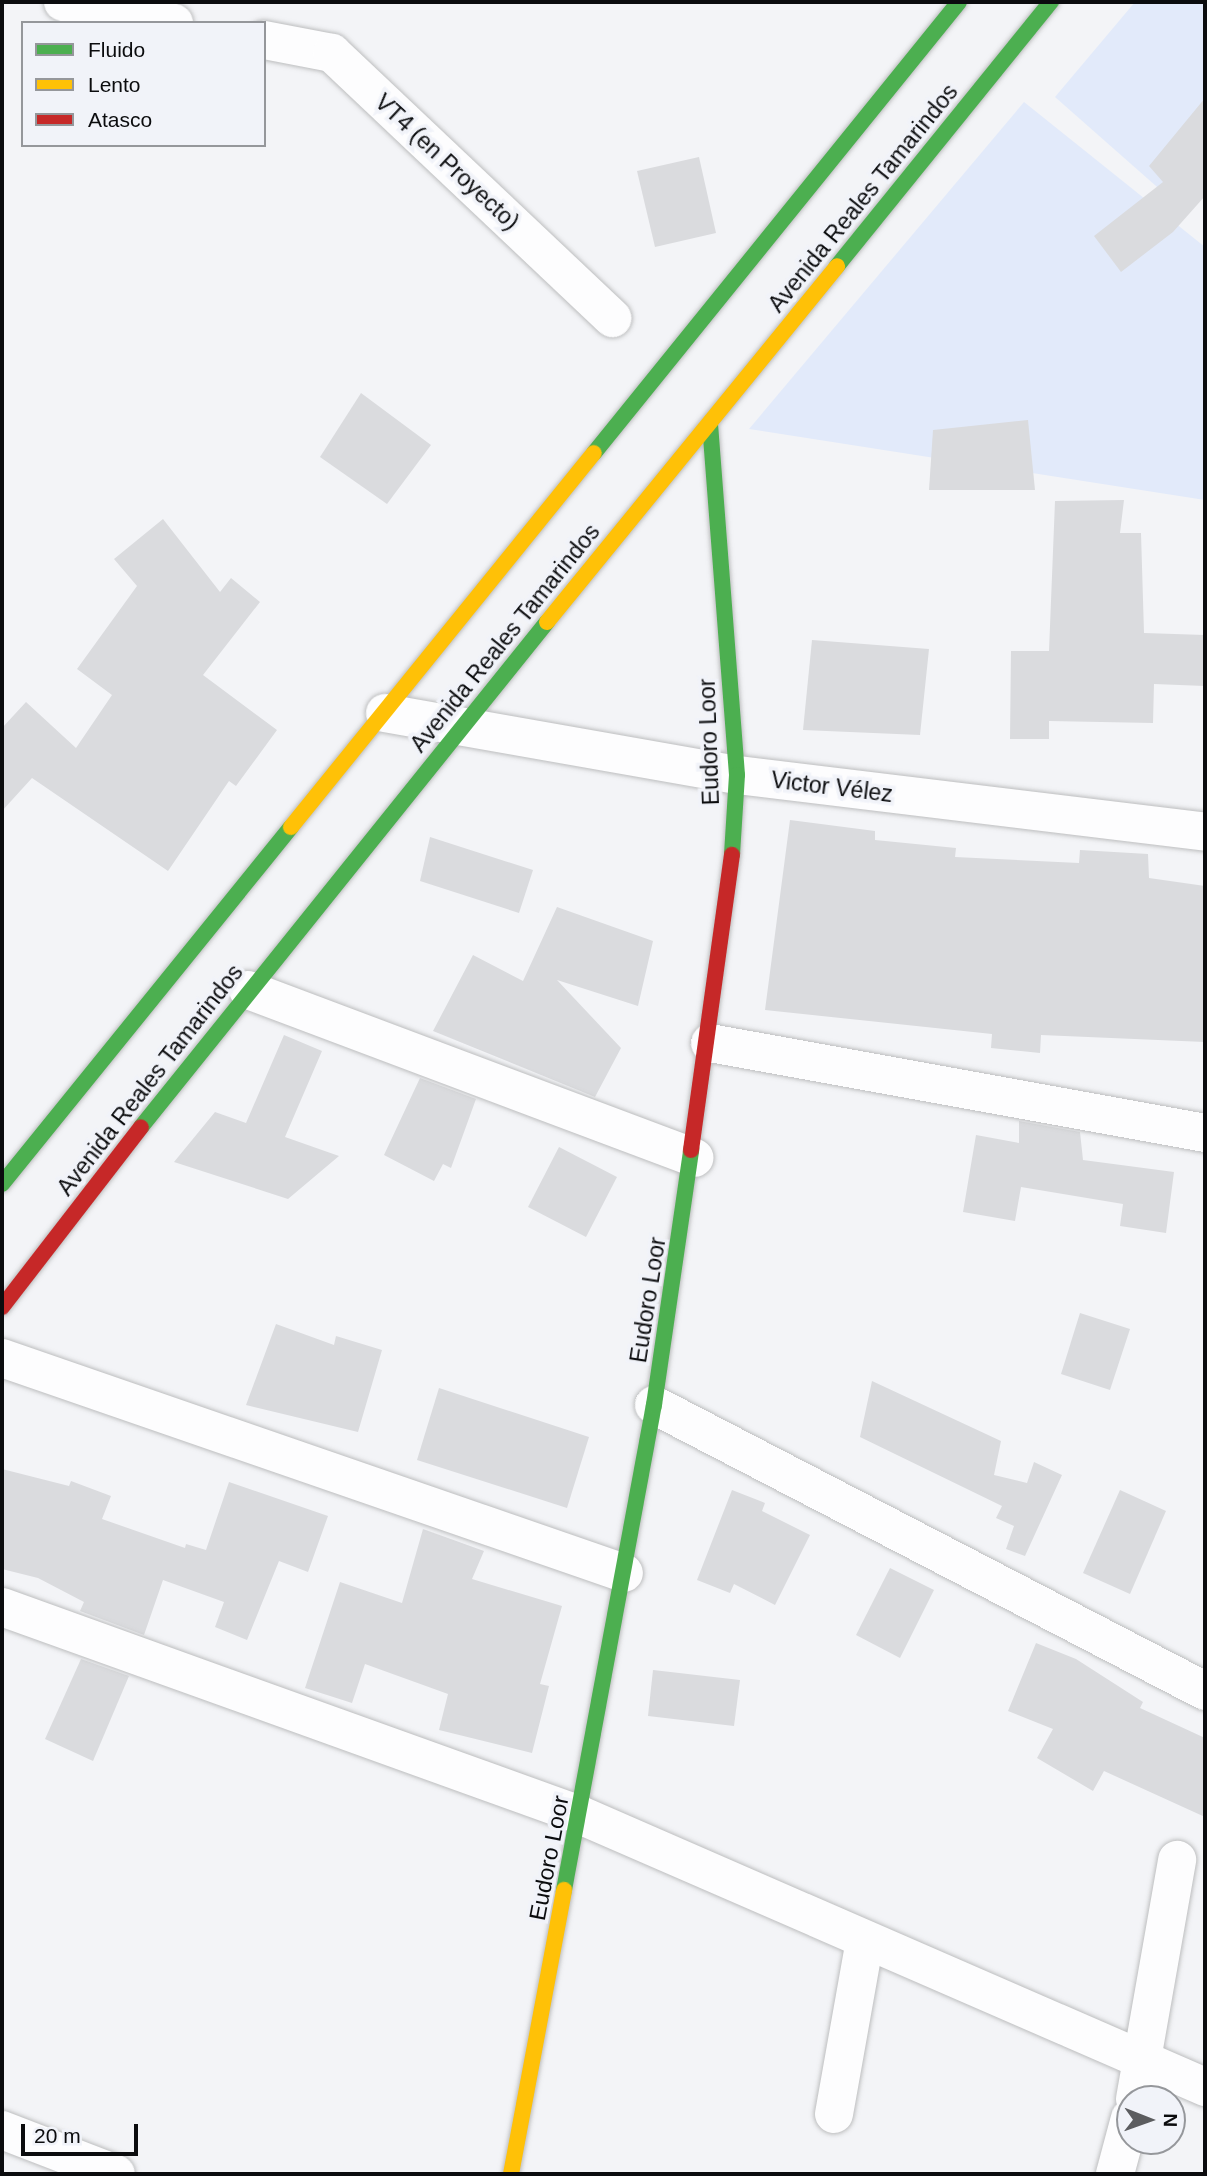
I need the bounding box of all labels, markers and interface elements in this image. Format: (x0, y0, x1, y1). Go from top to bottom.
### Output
legend (21, 21, 266, 147)
text: Fluido (88, 38, 145, 61)
text: Lento (88, 73, 141, 96)
street label: Avenida Reales Tamarindos (762, 78, 964, 318)
street label: VT4 (en Proyecto) (369, 88, 525, 236)
text: Atasco (88, 108, 152, 131)
street label: Avenida Reales Tamarindos (404, 518, 606, 758)
street label: Eudoro Loor (693, 678, 725, 806)
street label: Victor Vélez (770, 766, 894, 808)
street label: Avenida Reales Tamarindos (51, 959, 249, 1201)
street label: Eudoro Loor (624, 1235, 672, 1365)
street label: Eudoro Loor (523, 1793, 575, 1923)
north arrow (1116, 2085, 1186, 2155)
scale bar (24, 2110, 142, 2154)
text: N (1160, 2113, 1181, 2127)
text: 20 m (34, 2124, 81, 2147)

